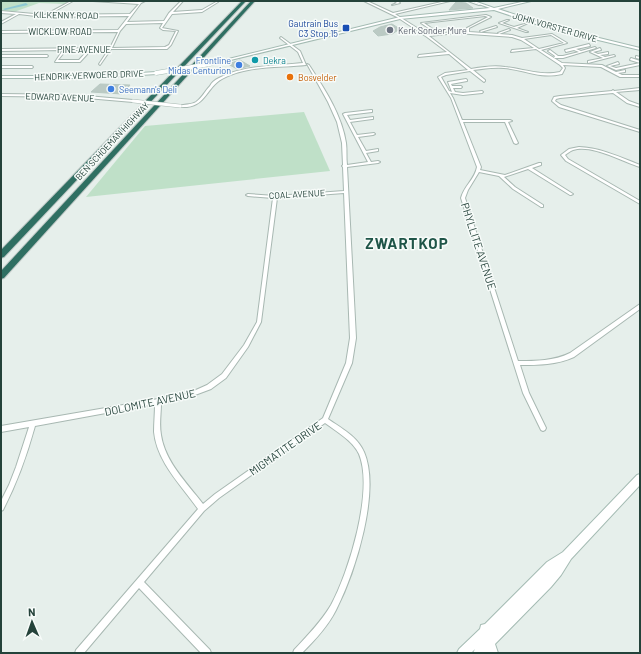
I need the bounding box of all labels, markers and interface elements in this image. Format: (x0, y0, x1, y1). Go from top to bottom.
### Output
street label: KILKENNY ROAD (33, 9, 99, 21)
street label: JOHN VORSTER DRIVE (511, 10, 599, 44)
place label: Gautrain Bus C3 Stop 15 (288, 18, 338, 39)
marker: Gautrain Bus C3 Stop 15 (341, 23, 351, 33)
marker: Kerk Sonder Mure (385, 25, 395, 35)
place label: Kerk Sonder Mure (398, 25, 467, 36)
street label: WICKLOW ROAD (28, 26, 92, 37)
street label: PINE AVENUE (57, 44, 111, 55)
place label: Frontline Midas Centurion (168, 55, 231, 76)
marker: Dekra (250, 55, 260, 65)
place label: Dekra (263, 55, 286, 66)
marker: Frontline Midas Centurion (234, 60, 244, 70)
street label: HENDRIK VERWOERD DRIVE (34, 68, 144, 82)
marker: Bosvelder (285, 72, 295, 82)
place label: Bosvelder (298, 72, 337, 83)
marker: Seemann's Deli (106, 84, 116, 94)
place label: Seemann's Deli (119, 84, 177, 95)
street label: EDWARD AVENUE (25, 90, 95, 104)
street label: BEN SCHOEMAN HIGHWAY (73, 100, 151, 182)
street label: COAL AVENUE (269, 187, 325, 201)
street label: PHYLLITE AVENUE (459, 201, 499, 291)
district label: ZWARTKOP (365, 234, 449, 252)
street label: DOLOMITE AVENUE (103, 386, 197, 418)
street label: MIGMATITE DRIVE (247, 418, 324, 478)
north arrow (12, 602, 52, 642)
text: N (28, 605, 36, 618)

